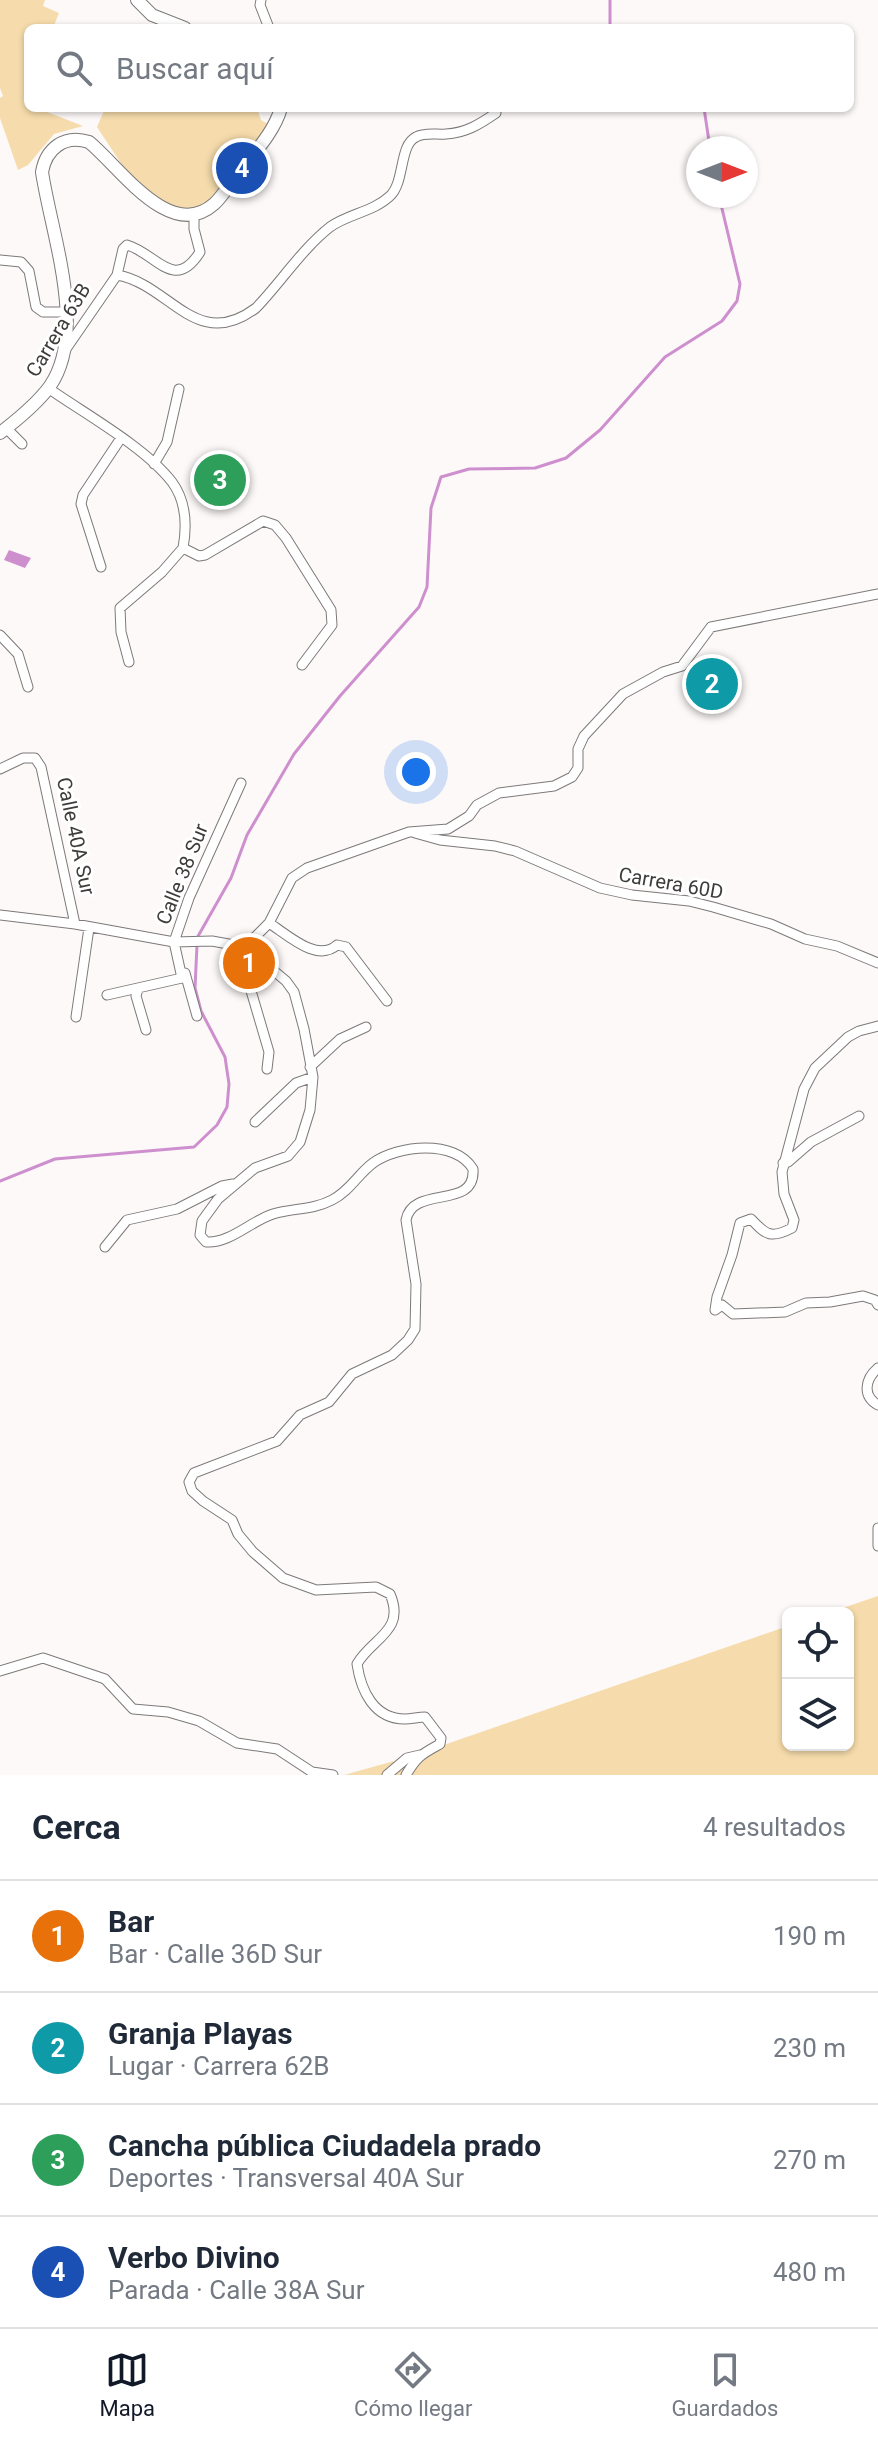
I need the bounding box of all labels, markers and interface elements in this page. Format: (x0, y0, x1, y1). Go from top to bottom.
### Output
search box (24, 24, 854, 112)
icon: search (52, 46, 96, 90)
text: Buscar aquí (116, 51, 274, 86)
north arrow (686, 136, 758, 208)
pin: 4 (216, 138, 268, 198)
street label: Carrera 63B (21, 279, 95, 381)
pin: 3 (194, 450, 246, 510)
pin: 2 (686, 654, 738, 714)
your location (396, 752, 436, 792)
street label: Calle 40A Sur (52, 775, 100, 897)
street label: Calle 38 Sur (151, 820, 213, 928)
street label: Carrera 60D (617, 862, 725, 904)
pin: 1 (223, 933, 275, 993)
map controls (782, 1607, 854, 1751)
button: locate (782, 1607, 854, 1679)
button: layers (782, 1679, 854, 1751)
text: Cerca (32, 1807, 121, 1847)
text: 4 resultados (703, 1812, 846, 1842)
text: Bar (108, 1904, 154, 1939)
text: 1 (51, 1921, 65, 1951)
text: 190 m (773, 1921, 846, 1951)
text: Bar · Calle 36D Sur (108, 1939, 322, 1969)
text: Granja Playas (108, 2016, 293, 2051)
text: 2 (51, 2033, 65, 2063)
text: 230 m (773, 2033, 846, 2063)
text: Lugar · Carrera 62B (108, 2051, 330, 2081)
text: Cancha pública Ciudadela prado (108, 2128, 541, 2163)
text: 3 (51, 2145, 65, 2175)
text: 270 m (773, 2145, 846, 2175)
text: Deportes · Transversal 40A Sur (108, 2163, 464, 2193)
text: Verbo Divino (108, 2240, 280, 2275)
text: 4 (51, 2257, 65, 2287)
text: 480 m (773, 2257, 846, 2287)
text: Parada · Calle 38A Sur (108, 2275, 365, 2305)
tab: Mapa (100, 2348, 155, 2421)
tab: Cómo llegar (354, 2348, 472, 2421)
tab: Guardados (671, 2348, 778, 2421)

